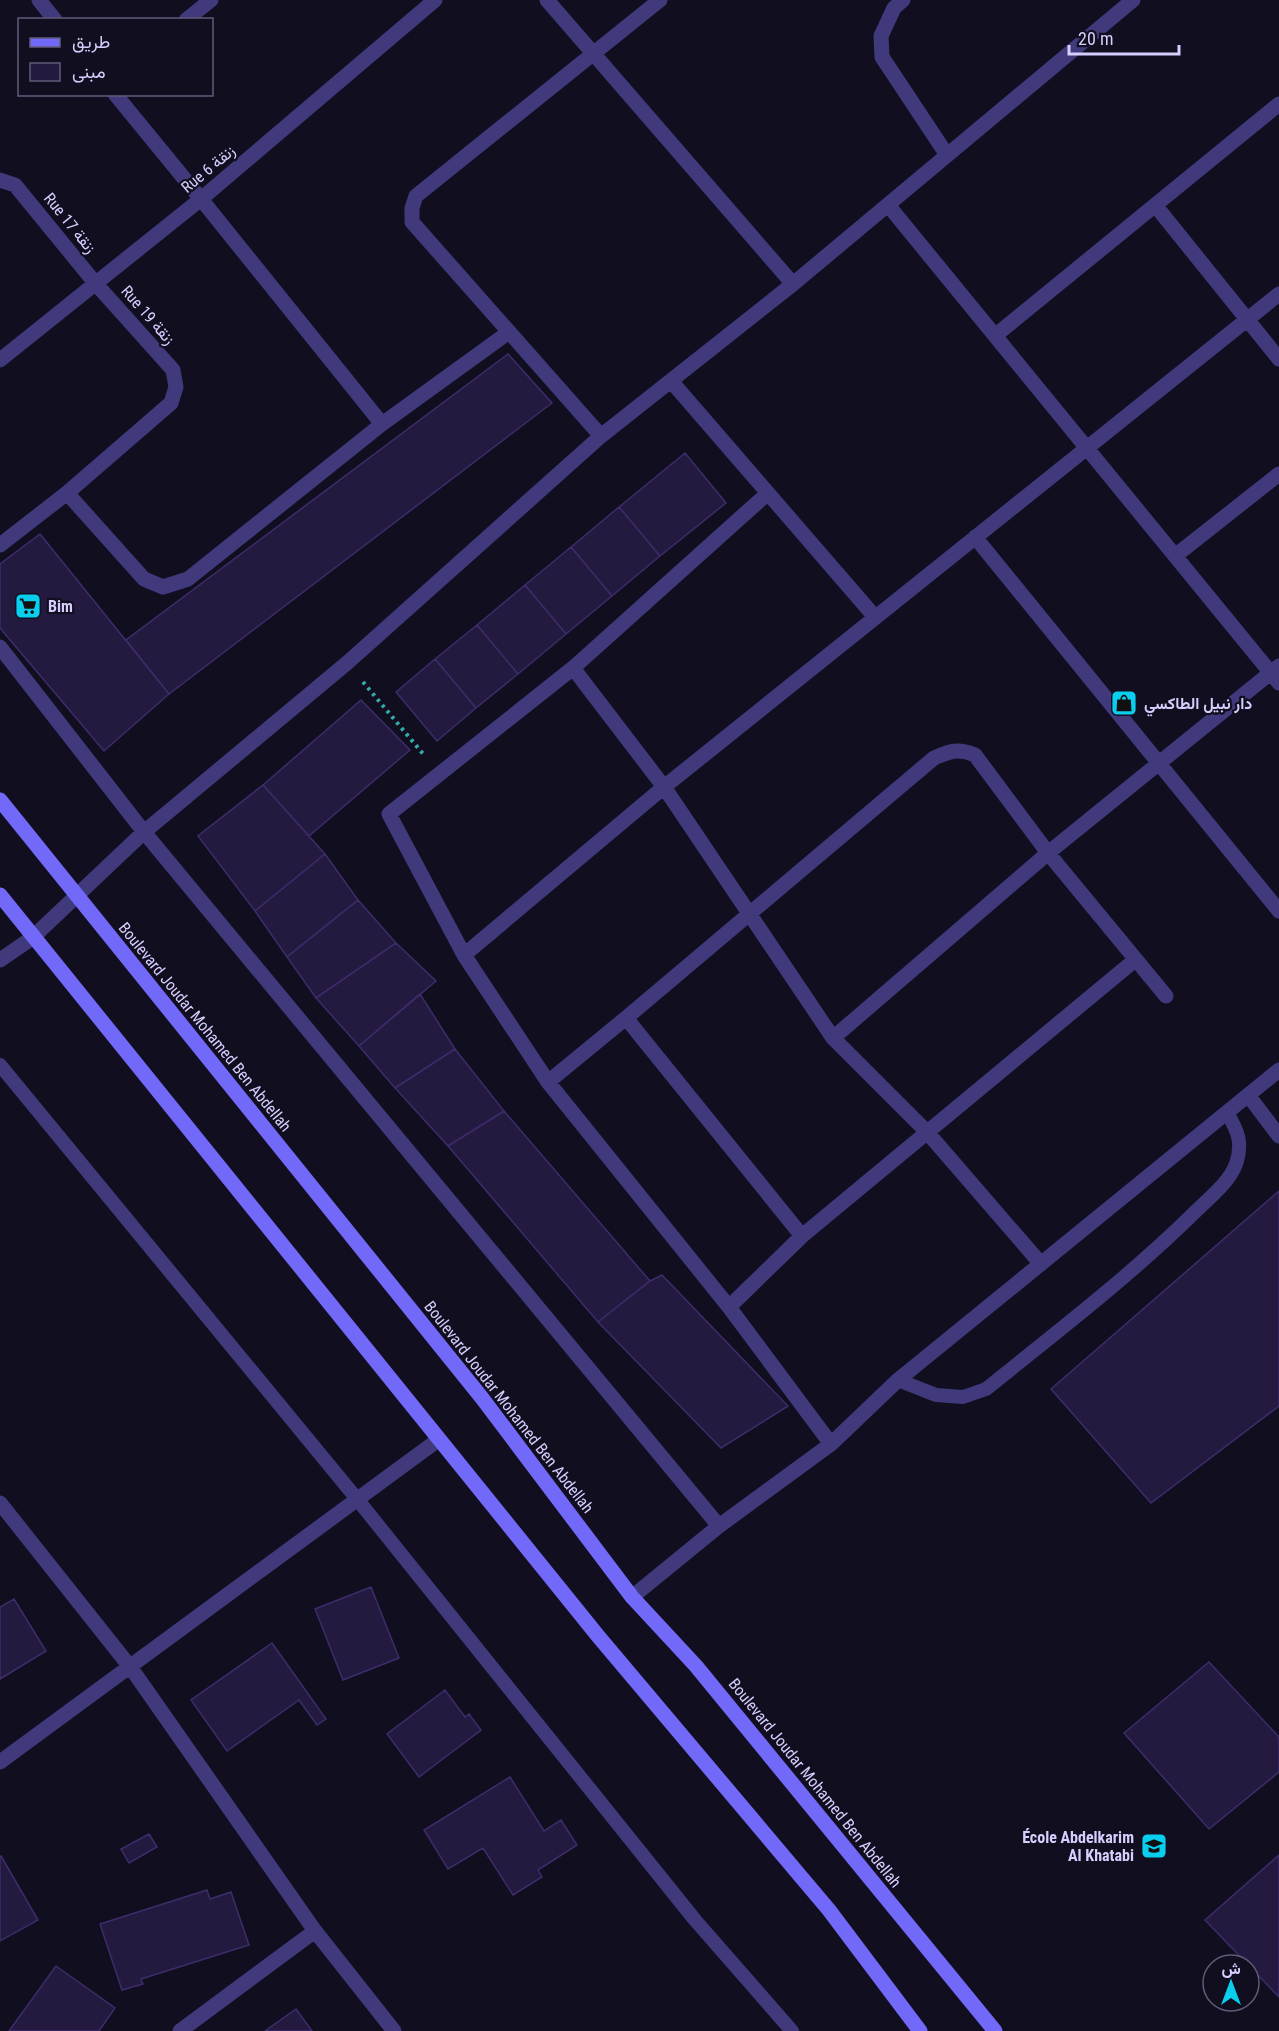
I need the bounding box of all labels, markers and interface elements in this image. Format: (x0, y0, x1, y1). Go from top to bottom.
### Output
legend (18, 18, 213, 96)
scale bar (1069, 18, 1178, 56)
text: 20 m (1078, 28, 1113, 49)
text: طريق (72, 31, 110, 53)
text: مبنى (72, 61, 106, 83)
street label: Rue 6 زنقة (177, 141, 239, 198)
street label: Rue 17 زنقة (39, 189, 100, 258)
street label: Rue 19 زنقة (116, 282, 179, 349)
supermarket icon: Bim (13, 591, 43, 621)
place label: Bim (48, 597, 73, 616)
shop icon: دار نبيل الطاكسي (1109, 688, 1139, 718)
place label: دار نبيل الطاكسي (1144, 694, 1252, 717)
street label: Boulevard Joudar Mohamed Ben Abdellah (115, 919, 295, 1135)
street label: Boulevard Joudar Mohamed Ben Abdellah (420, 1297, 598, 1517)
street label: Boulevard Joudar Mohamed Ben Abdellah (725, 1675, 905, 1891)
place label: École Abdelkarim Al Khatabi (1022, 1828, 1134, 1865)
school or university icon: École Abdelkarim Al Khatabi (1139, 1831, 1169, 1861)
north arrow (1201, 1953, 1261, 2013)
text: ش (1221, 1959, 1241, 1978)

